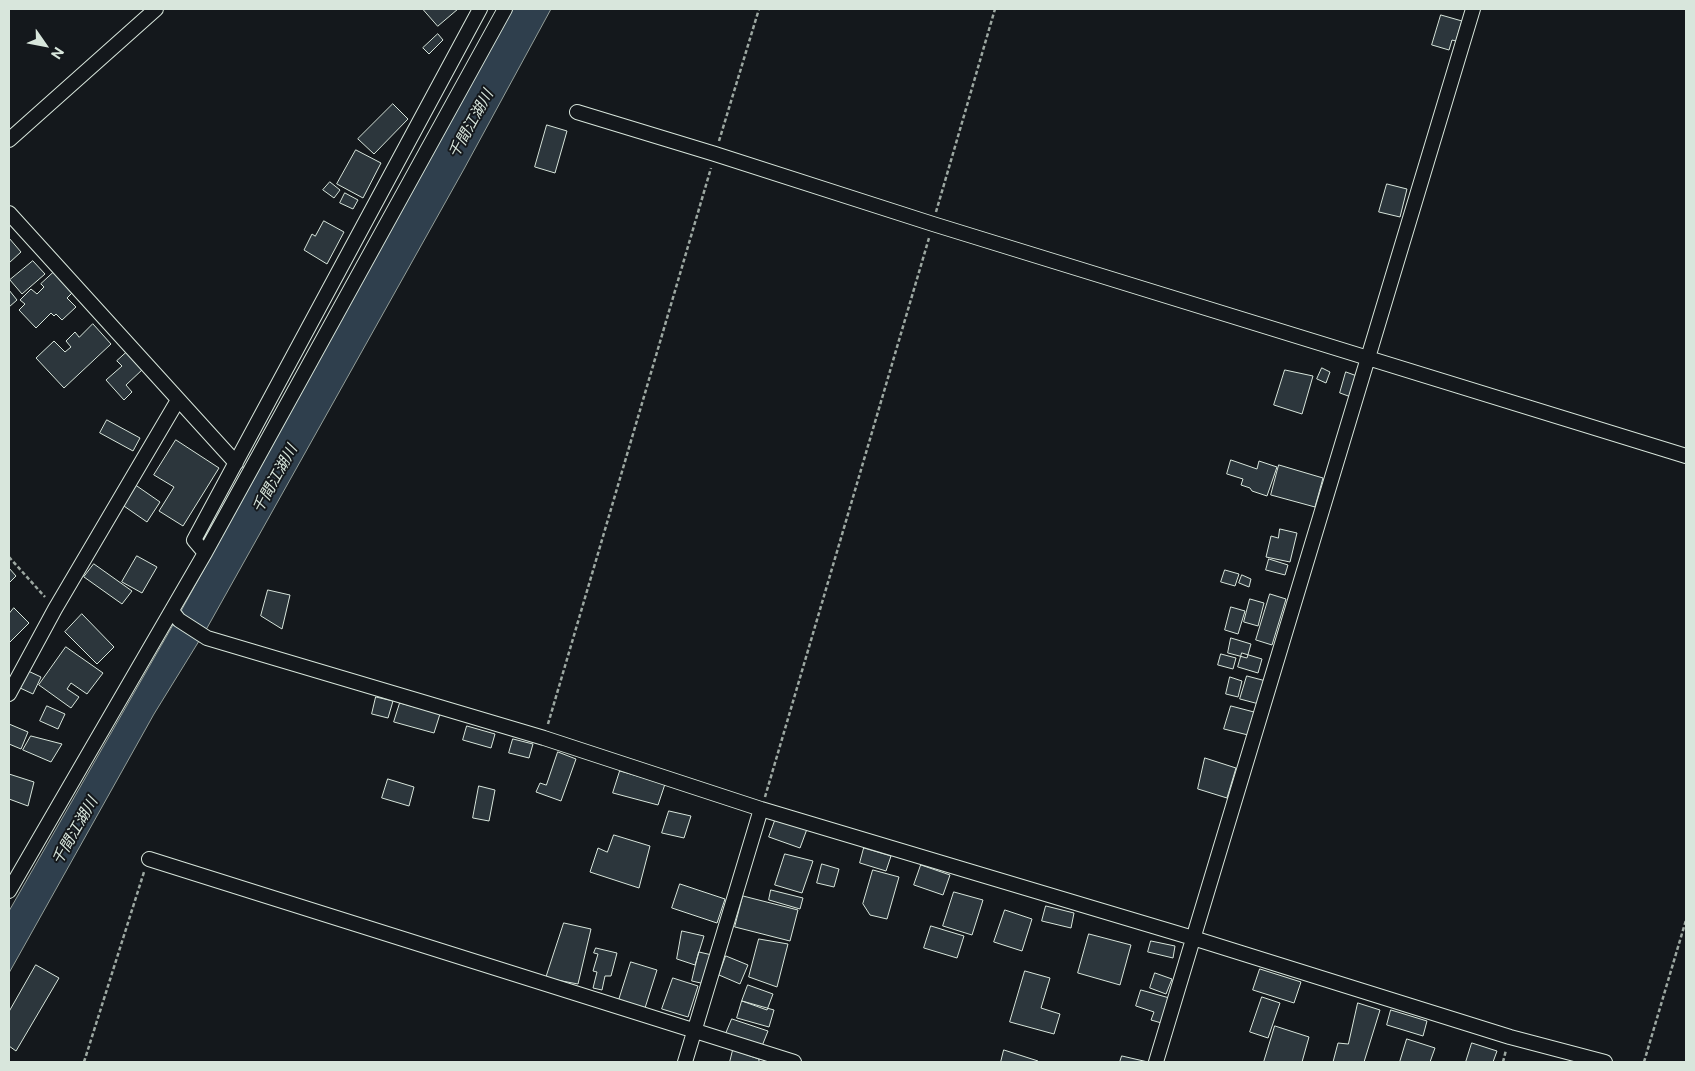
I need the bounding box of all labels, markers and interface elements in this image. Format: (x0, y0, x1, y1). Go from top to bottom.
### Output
north arrow (20, 20, 70, 70)
text: N (48, 44, 67, 62)
water label: 千間江湖川 (445, 87, 497, 161)
water label: 千間江湖川 (249, 442, 301, 516)
water label: 千間江湖川 (48, 794, 102, 868)

